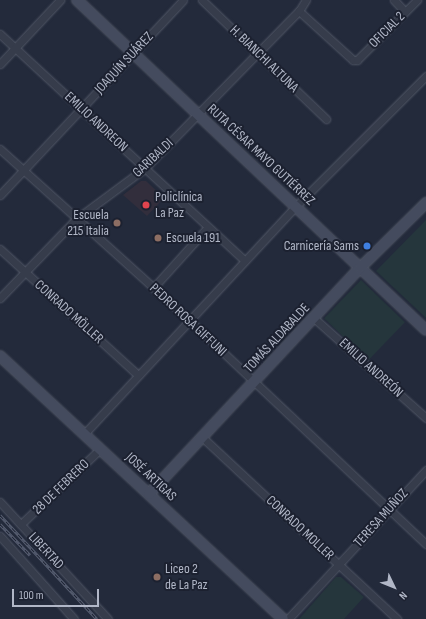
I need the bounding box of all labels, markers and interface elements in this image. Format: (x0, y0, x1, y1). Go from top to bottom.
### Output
street label: OFICIAL 2 (365, 8, 409, 52)
street label: H. BIANCHI ALTUNA (226, 22, 302, 96)
street label: JOAQUÍN SUÁREZ (91, 29, 157, 97)
street label: EMILIO ANDREON (61, 89, 131, 155)
street label: RUTA CÉSAR MAYO GUTIÉRREZ (204, 101, 318, 209)
street label: GARIBALDI (129, 135, 177, 181)
place label: Policlínica La Paz (155, 189, 202, 222)
marker: Policlínica La Paz (140, 199, 152, 211)
place label: Escuela 215 Italia (67, 207, 109, 240)
marker: Escuela 215 Italia (112, 218, 122, 228)
place label: Escuela 191 (166, 230, 220, 246)
marker: Escuela 191 (153, 233, 163, 243)
place label: Carnicería Sams (284, 238, 359, 254)
marker: Carnicería Sams (362, 241, 372, 251)
street label: CONRADO MÖLLER (31, 277, 107, 347)
street label: PEDRO ROSA GIFFUNI (146, 280, 230, 360)
street label: TOMÁS ALDABALDE (241, 300, 313, 376)
street label: EMILIO ANDREÓN (336, 335, 406, 401)
street label: JOSÉ ARTIGAS (122, 449, 180, 505)
street label: 28 DE FEBRERO (29, 456, 93, 518)
street label: TERESA MUÑOZ (350, 485, 412, 551)
street label: CONRADO MOLLER (262, 492, 338, 564)
street label: LIBERTAD (25, 529, 67, 573)
place label: Liceo 2 de La Paz (165, 561, 208, 594)
north arrow (374, 567, 414, 607)
marker: Liceo 2 de La Paz (152, 572, 162, 582)
scale bar (14, 581, 101, 607)
text: 100 m (19, 588, 44, 603)
text: N (396, 589, 410, 602)

